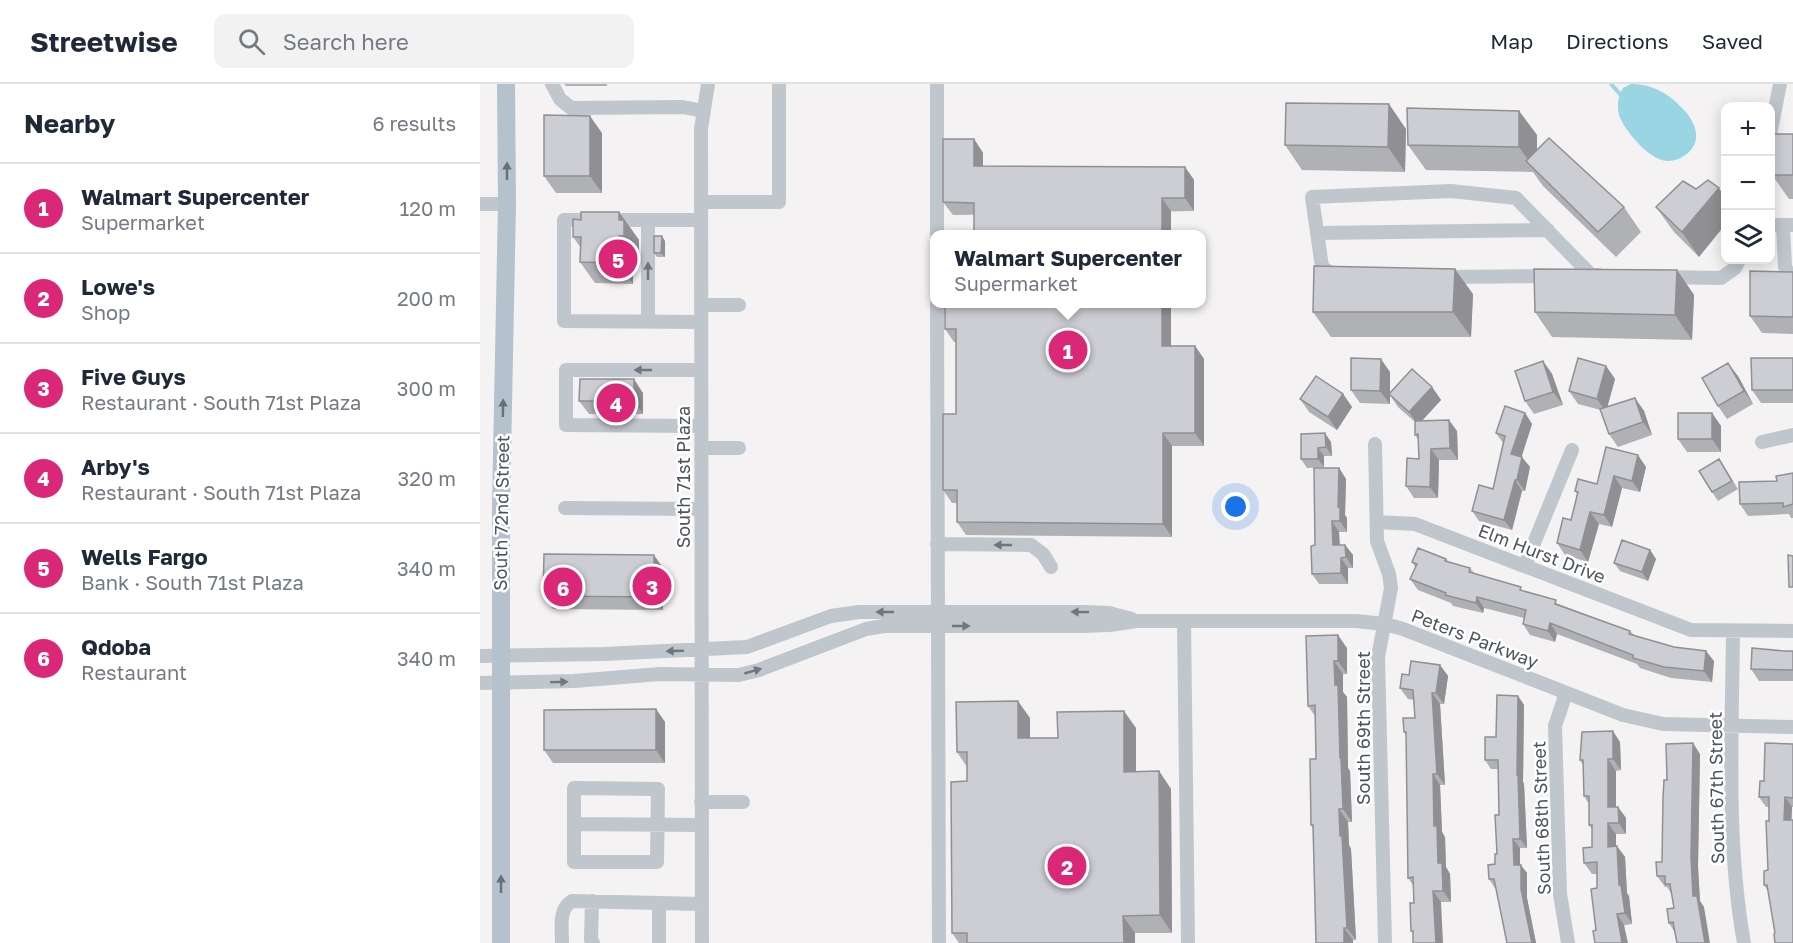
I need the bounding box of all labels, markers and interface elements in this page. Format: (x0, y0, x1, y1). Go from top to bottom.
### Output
search box (214, 14, 634, 68)
text: Streetwise (30, 25, 178, 58)
icon: search (235, 25, 268, 58)
text: Search here (283, 28, 409, 55)
text: Map (1490, 28, 1533, 54)
text: Directions (1566, 28, 1669, 54)
text: Saved (1702, 28, 1763, 54)
map controls (1721, 102, 1775, 264)
button: + (1721, 102, 1775, 156)
text: Nearby (24, 108, 115, 139)
text: 6 results (372, 111, 456, 135)
button: − (1721, 156, 1775, 210)
one-way arrow (502, 162, 512, 181)
text: Walmart Supercenter (81, 183, 309, 210)
text: 1 (38, 196, 49, 220)
text: 120 m (400, 196, 456, 220)
text: Supermarket (81, 210, 205, 234)
button: layers (1721, 210, 1775, 264)
popup (930, 230, 1206, 308)
pin: 5 (598, 236, 638, 282)
text: Walmart Supercenter (954, 244, 1182, 271)
one-way arrow (643, 261, 653, 280)
text: Supermarket (954, 271, 1078, 295)
text: Lowe's (81, 273, 155, 300)
text: 2 (37, 286, 50, 310)
text: 200 m (397, 286, 456, 310)
text: Shop (81, 300, 130, 324)
pin: 1 (1048, 328, 1088, 372)
text: Five Guys (81, 363, 186, 390)
one-way arrow (633, 365, 652, 375)
text: 3 (37, 376, 50, 400)
text: 300 m (397, 376, 456, 400)
pin: 4 (596, 380, 636, 426)
text: Restaurant · South 71st Plaza (81, 390, 361, 414)
one-way arrow (498, 399, 508, 418)
street label: South 71st Plaza (672, 406, 694, 548)
street label: South 72nd Street (489, 435, 513, 591)
text: Arby's (81, 453, 150, 480)
text: 4 (37, 466, 50, 490)
text: 320 m (398, 466, 456, 490)
text: Restaurant · South 71st Plaza (81, 480, 361, 504)
your location (1221, 492, 1250, 521)
street label: Elm Hurst Drive (1475, 519, 1609, 587)
one-way arrow (993, 540, 1012, 550)
text: Wells Fargo (81, 543, 208, 570)
text: 5 (37, 556, 50, 580)
text: 340 m (397, 556, 456, 580)
pin: 6 (544, 564, 583, 610)
pin: 3 (632, 564, 672, 608)
text: Bank · South 71st Plaza (81, 570, 304, 594)
street label: Peters Parkway (1409, 604, 1541, 672)
one-way arrow (875, 607, 894, 617)
one-way arrow (1070, 607, 1089, 617)
one-way arrow (952, 621, 971, 631)
text: Qdoba (81, 633, 151, 660)
text: 6 (37, 646, 50, 670)
text: 340 m (397, 646, 456, 670)
one-way arrow (665, 646, 684, 655)
street label: South 69th Street (1352, 651, 1374, 805)
text: Restaurant (81, 660, 187, 684)
one-way arrow (744, 666, 762, 675)
one-way arrow (550, 677, 569, 686)
street label: South 67th Street (1704, 712, 1728, 864)
street label: South 68th Street (1527, 741, 1555, 895)
pin: 2 (1048, 844, 1086, 888)
one-way arrow (496, 875, 506, 894)

